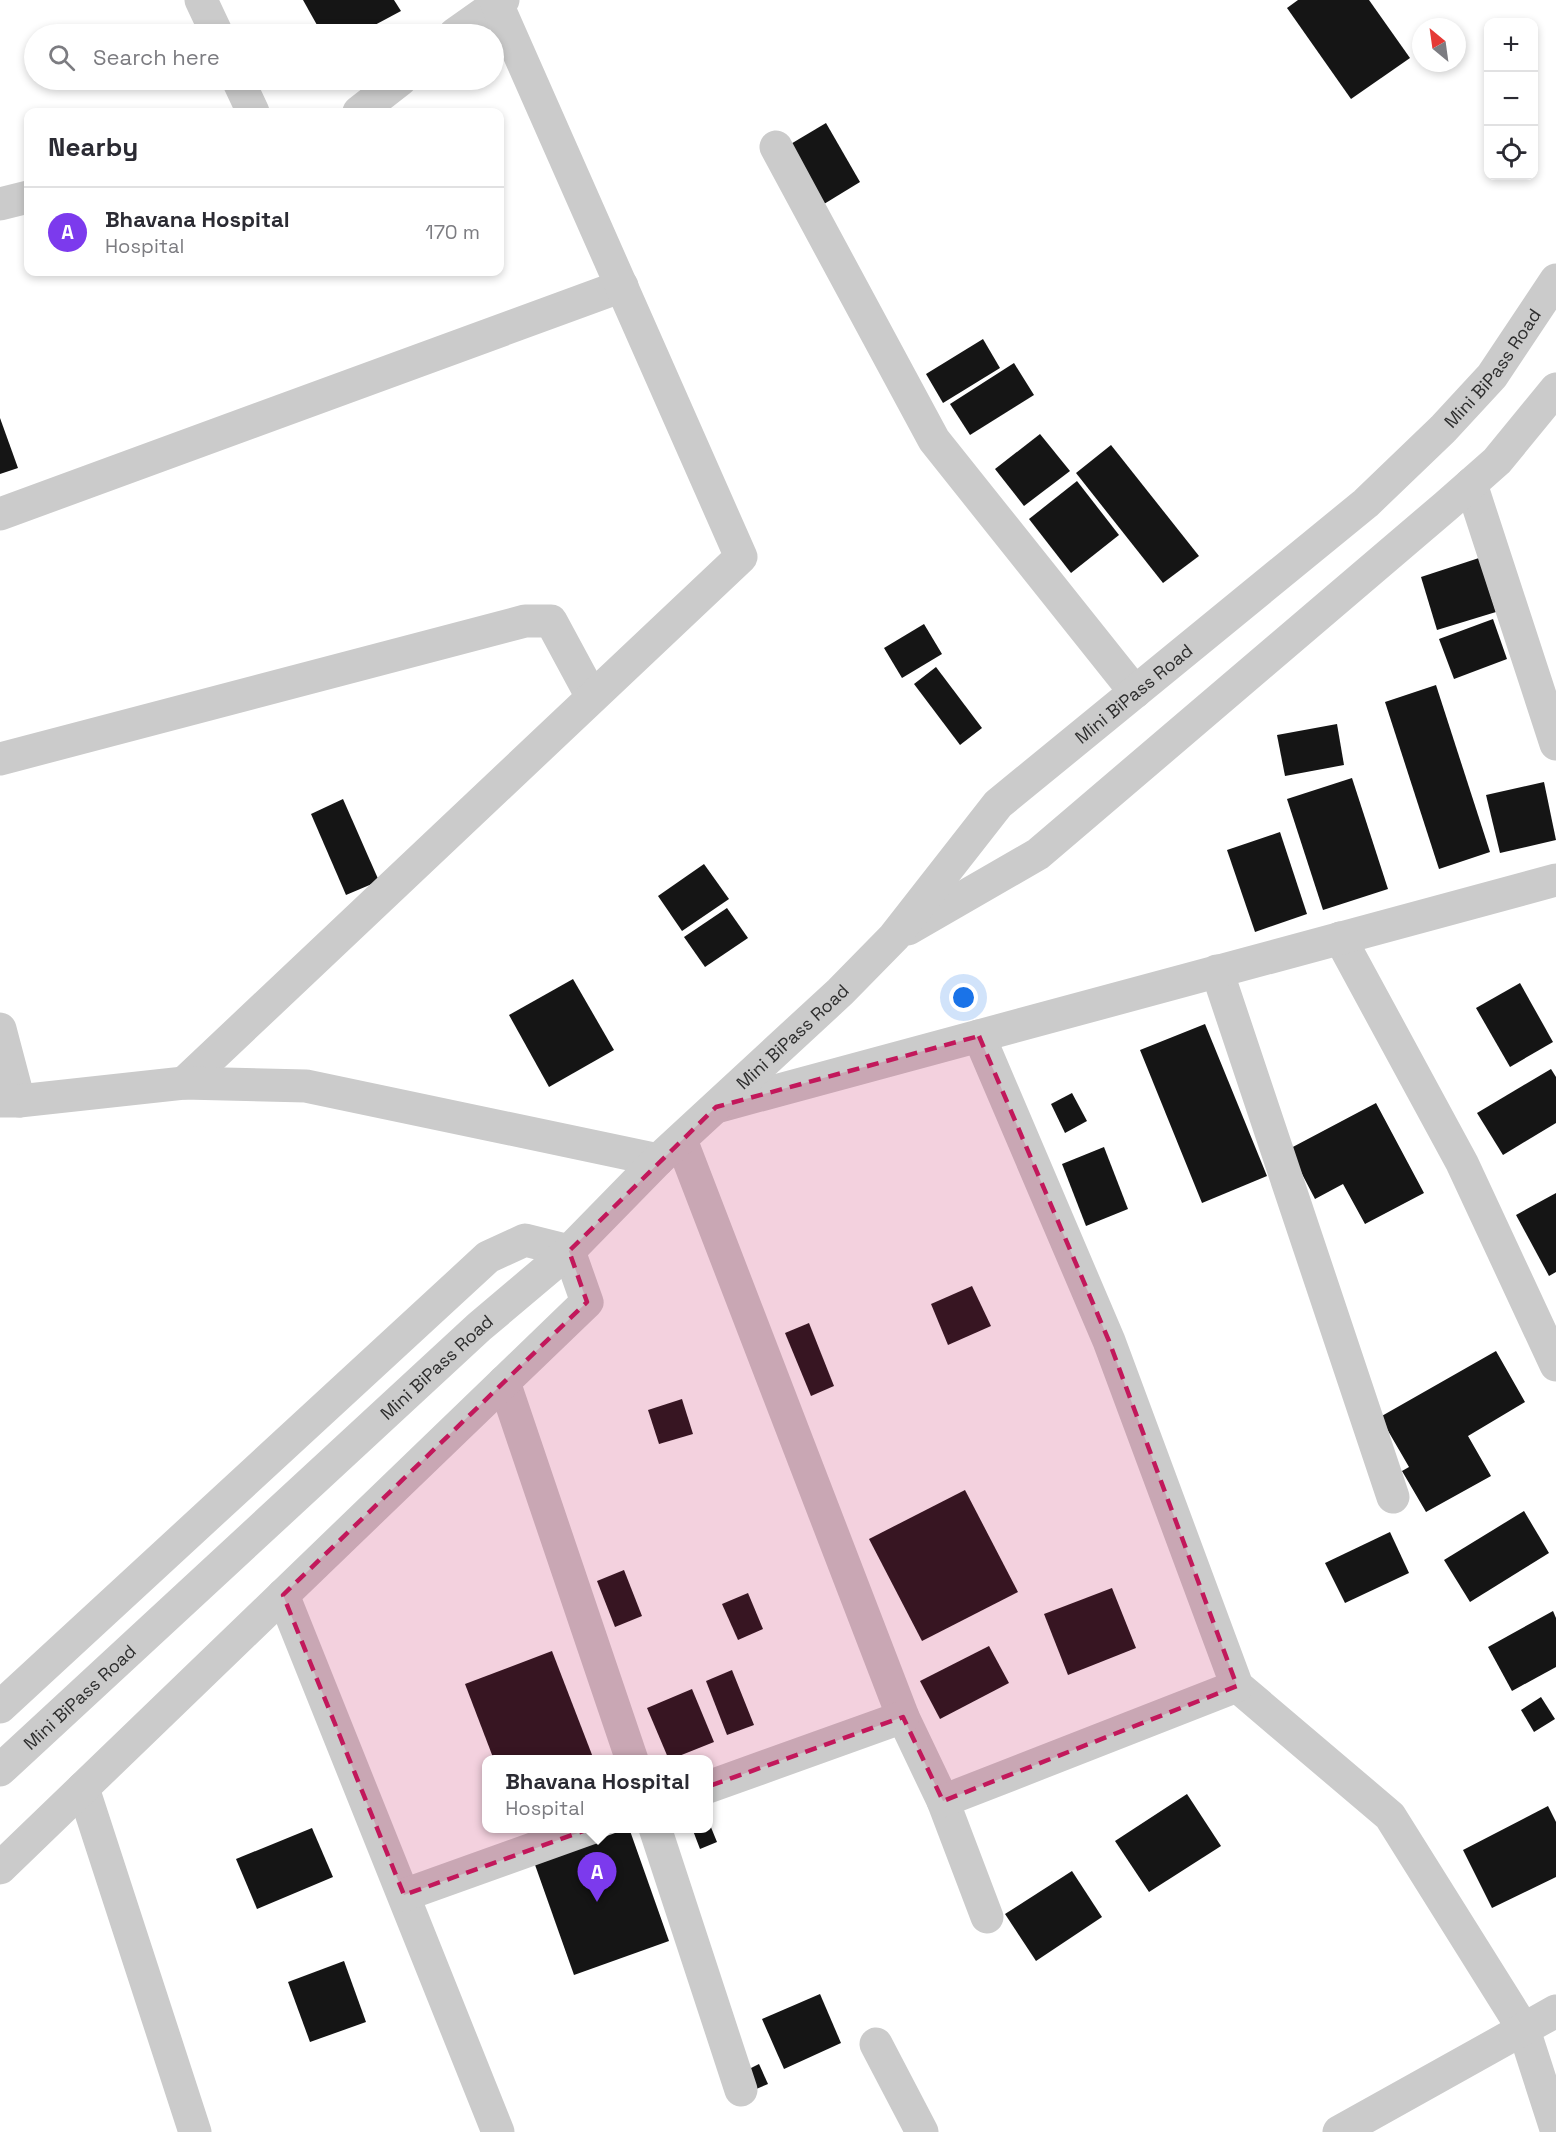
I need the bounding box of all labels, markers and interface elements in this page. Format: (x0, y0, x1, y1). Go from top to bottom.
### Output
north arrow (1412, 18, 1466, 72)
map controls (1484, 18, 1538, 180)
button: + (1484, 18, 1538, 72)
search box (24, 24, 504, 90)
icon: search (45, 41, 78, 74)
text: Search here (93, 43, 220, 71)
button: − (1484, 72, 1538, 126)
button: locate (1484, 126, 1538, 180)
text: Nearby (48, 130, 138, 164)
text: Bhavana Hospital (105, 205, 290, 233)
text: A (61, 219, 74, 245)
text: 170 m (425, 219, 480, 245)
text: Hospital (105, 233, 184, 259)
street label: Mini BiPass Road (1439, 304, 1545, 432)
street label: Mini BiPass Road (1070, 638, 1197, 748)
street label: Mini BiPass Road (731, 979, 853, 1094)
your location (949, 983, 978, 1012)
street label: Mini BiPass Road (375, 1309, 497, 1424)
street label: Mini BiPass Road (18, 1639, 140, 1754)
popup (482, 1755, 713, 1833)
text: Bhavana Hospital (505, 1767, 690, 1795)
text: Hospital (505, 1795, 585, 1821)
pin: A (578, 1852, 616, 1902)

